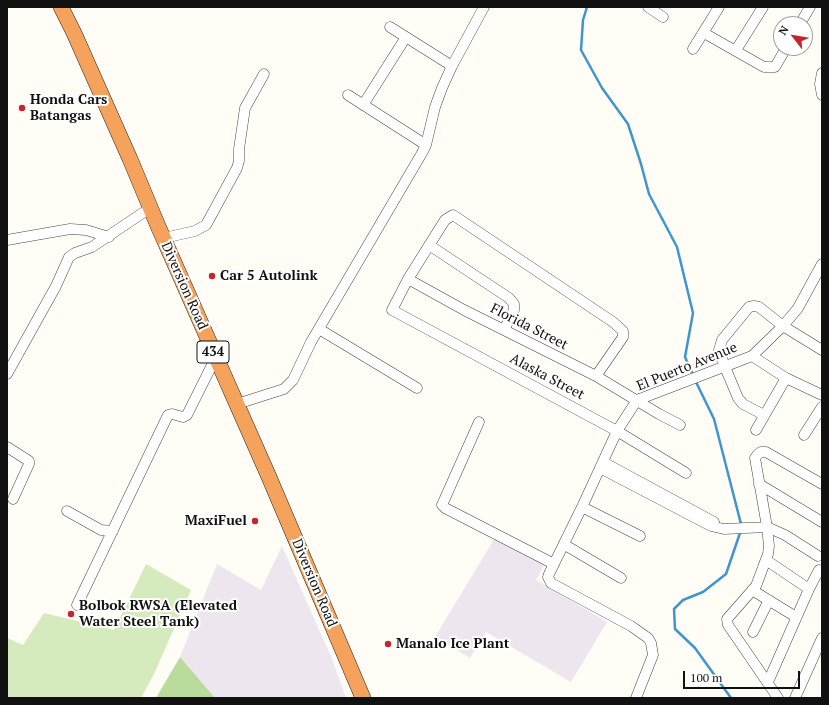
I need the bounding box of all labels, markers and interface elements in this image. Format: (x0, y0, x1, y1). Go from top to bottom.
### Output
north arrow (773, 16, 813, 56)
text: N (775, 23, 792, 38)
place label: Honda Cars Batangas (30, 92, 107, 124)
marker: Honda Cars Batangas (17, 103, 27, 113)
street label: Diversion Road (157, 239, 211, 333)
place label: Car 5 Autolink (220, 268, 318, 284)
marker: Car 5 Autolink (207, 271, 217, 281)
street label: Florida Street (487, 300, 571, 354)
street label: El Puerto Avenue (634, 339, 740, 395)
road number: 434 (197, 341, 229, 363)
street label: Alaska Street (507, 350, 587, 404)
place label: MaxiFuel (185, 513, 247, 529)
marker: MaxiFuel (250, 516, 260, 526)
street label: Diversion Road (288, 536, 340, 630)
place label: Bolbok RWSA (Elevated Water Steel Tank) (79, 598, 237, 630)
marker: Bolbok RWSA (Elevated Water Steel Tank) (66, 609, 76, 619)
place label: Manalo Ice Plant (396, 636, 509, 652)
marker: Manalo Ice Plant (383, 639, 393, 649)
scale bar (685, 663, 802, 689)
text: 100 m (690, 670, 722, 685)

